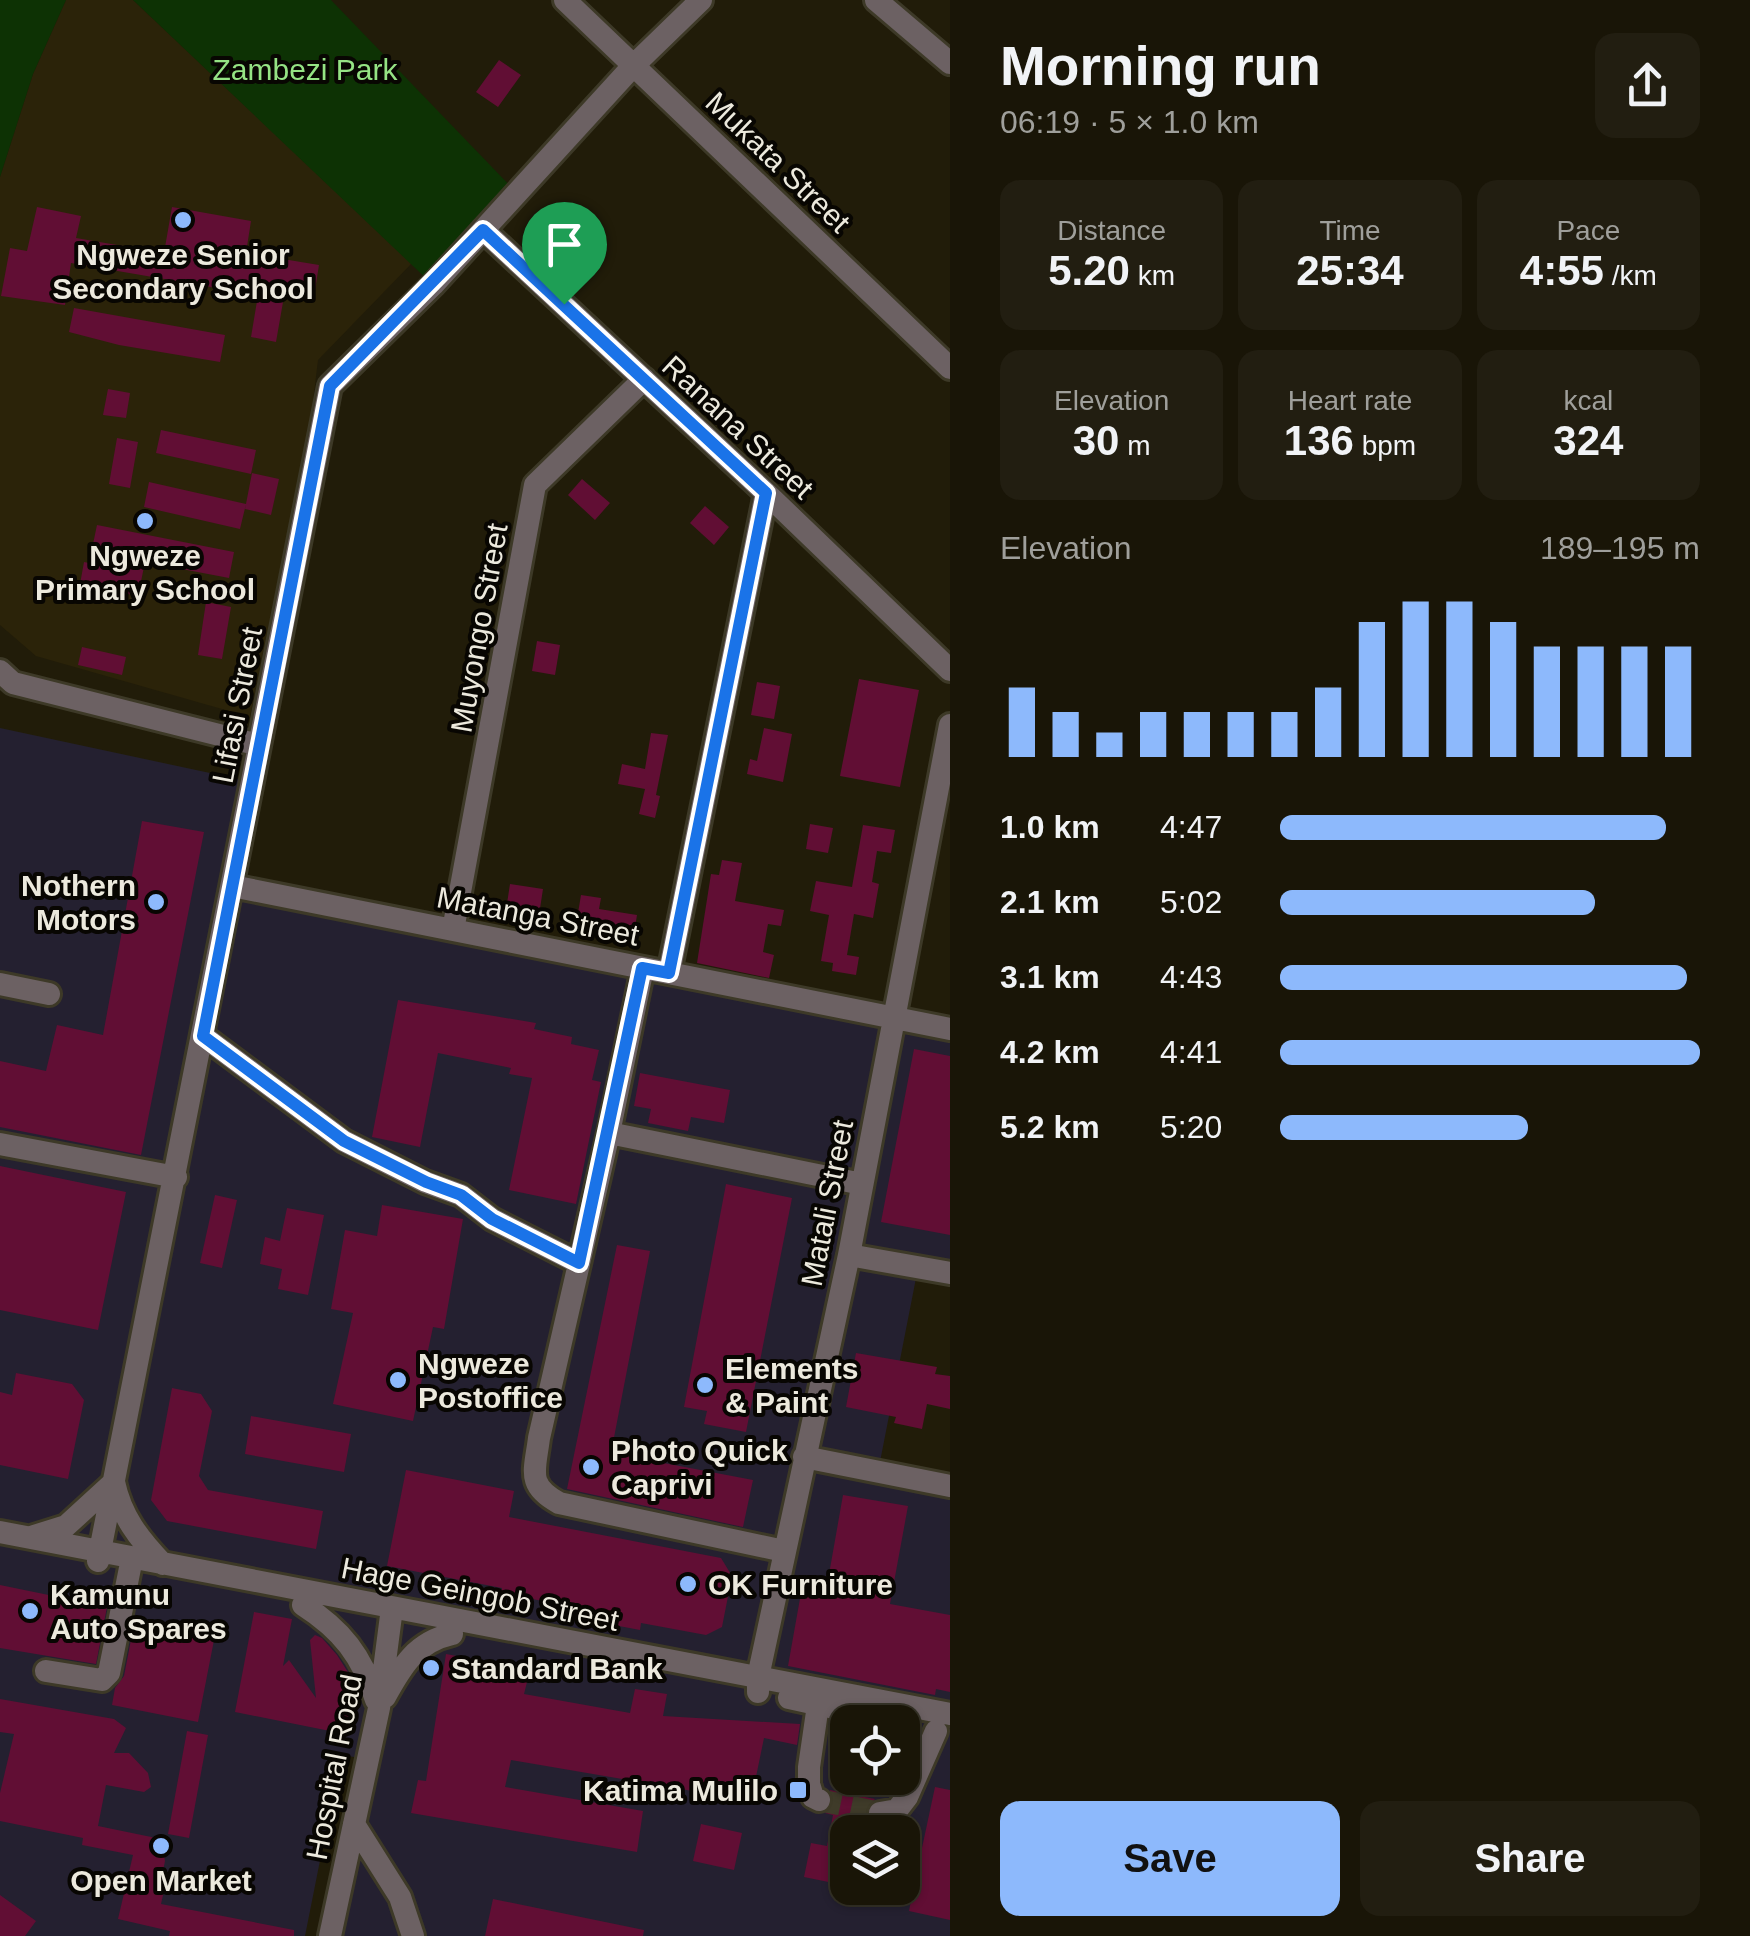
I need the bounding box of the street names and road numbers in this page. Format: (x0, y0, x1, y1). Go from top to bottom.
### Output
street label: Mukata Street (699, 85, 857, 239)
street label: Ranana Street (656, 349, 820, 505)
street label: Muyongo Street (444, 520, 514, 735)
street label: Lifasi Street (206, 623, 268, 786)
street label: Matanga Street (434, 880, 642, 952)
street label: Matali Street (795, 1117, 859, 1289)
street label: Hage Geingob Street (339, 1551, 622, 1637)
street label: Hospital Road (300, 1671, 368, 1863)

